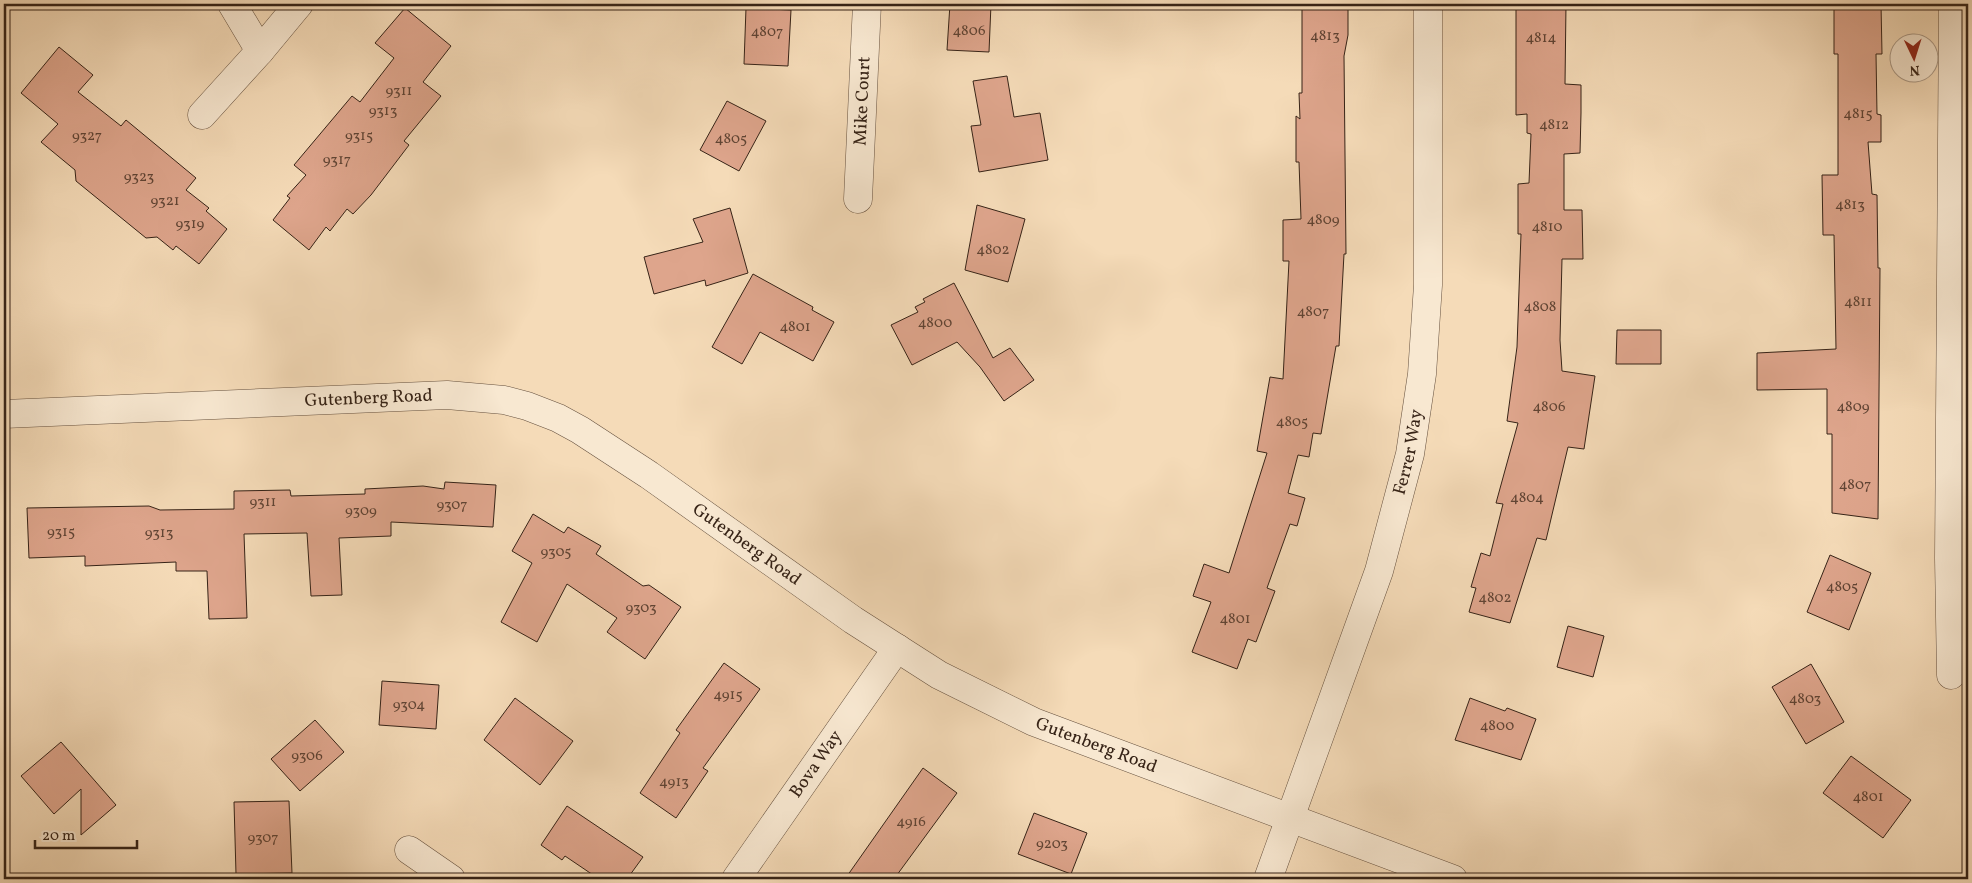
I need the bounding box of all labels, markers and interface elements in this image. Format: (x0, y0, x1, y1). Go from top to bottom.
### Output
house number: 4806 (952, 21, 986, 42)
house number: 4807 (751, 22, 783, 43)
house number: 4813 (1310, 26, 1340, 47)
house number: 4814 (1525, 28, 1557, 49)
north arrow (1890, 32, 1940, 82)
street label: Mike Court (848, 56, 877, 146)
text: N (1909, 60, 1921, 79)
house number: 9311 (386, 81, 412, 102)
house number: 9313 (369, 101, 397, 122)
house number: 4815 (1843, 104, 1873, 125)
house number: 4812 (1539, 115, 1569, 136)
house number: 9327 (72, 126, 102, 147)
house number: 9315 (345, 126, 373, 147)
house number: 4805 (715, 129, 747, 150)
house number: 9317 (323, 150, 351, 171)
house number: 9323 (124, 167, 154, 188)
house number: 9321 (150, 191, 180, 212)
house number: 4813 (1835, 195, 1865, 216)
house number: 4809 (1306, 210, 1340, 231)
house number: 9319 (176, 214, 205, 235)
house number: 4810 (1531, 217, 1563, 238)
house number: 4802 (976, 240, 1010, 261)
house number: 4811 (1844, 292, 1872, 313)
house number: 4808 (1524, 297, 1556, 318)
house number: 4807 (1297, 302, 1329, 323)
house number: 4800 (918, 313, 952, 334)
house number: 4801 (779, 317, 811, 338)
street label: Gutenberg Road (304, 383, 433, 414)
house number: 4806 (1532, 397, 1566, 418)
house number: 4809 (1836, 397, 1870, 418)
street label: Ferrer Way (1387, 407, 1429, 498)
house number: 4805 (1276, 412, 1308, 433)
house number: 4807 (1839, 475, 1871, 496)
house number: 4804 (1510, 488, 1544, 509)
house number: 9311 (250, 492, 276, 513)
house number: 9307 (436, 495, 468, 516)
street label: Gutenberg Road (687, 497, 806, 592)
house number: 9309 (345, 501, 377, 522)
house number: 9315 (47, 522, 75, 543)
house number: 9313 (145, 523, 173, 544)
house number: 9305 (541, 542, 571, 563)
house number: 4805 (1826, 577, 1858, 598)
house number: 4802 (1478, 588, 1512, 609)
house number: 9303 (625, 598, 657, 619)
house number: 4801 (1219, 609, 1251, 630)
house number: 4915 (713, 685, 743, 706)
house number: 4803 (1789, 689, 1821, 710)
house number: 9304 (393, 695, 425, 716)
street label: Gutenberg Road (1032, 711, 1161, 780)
house number: 4800 (1480, 716, 1514, 737)
street label: Bova Way (784, 725, 849, 803)
house number: 9306 (291, 746, 323, 767)
house number: 4913 (659, 772, 689, 793)
house number: 4801 (1852, 787, 1884, 808)
house number: 4916 (896, 812, 926, 833)
scale bar (35, 818, 138, 850)
text: 20 m (42, 826, 75, 847)
house number: 9307 (247, 828, 279, 849)
house number: 9203 (1036, 834, 1068, 855)

